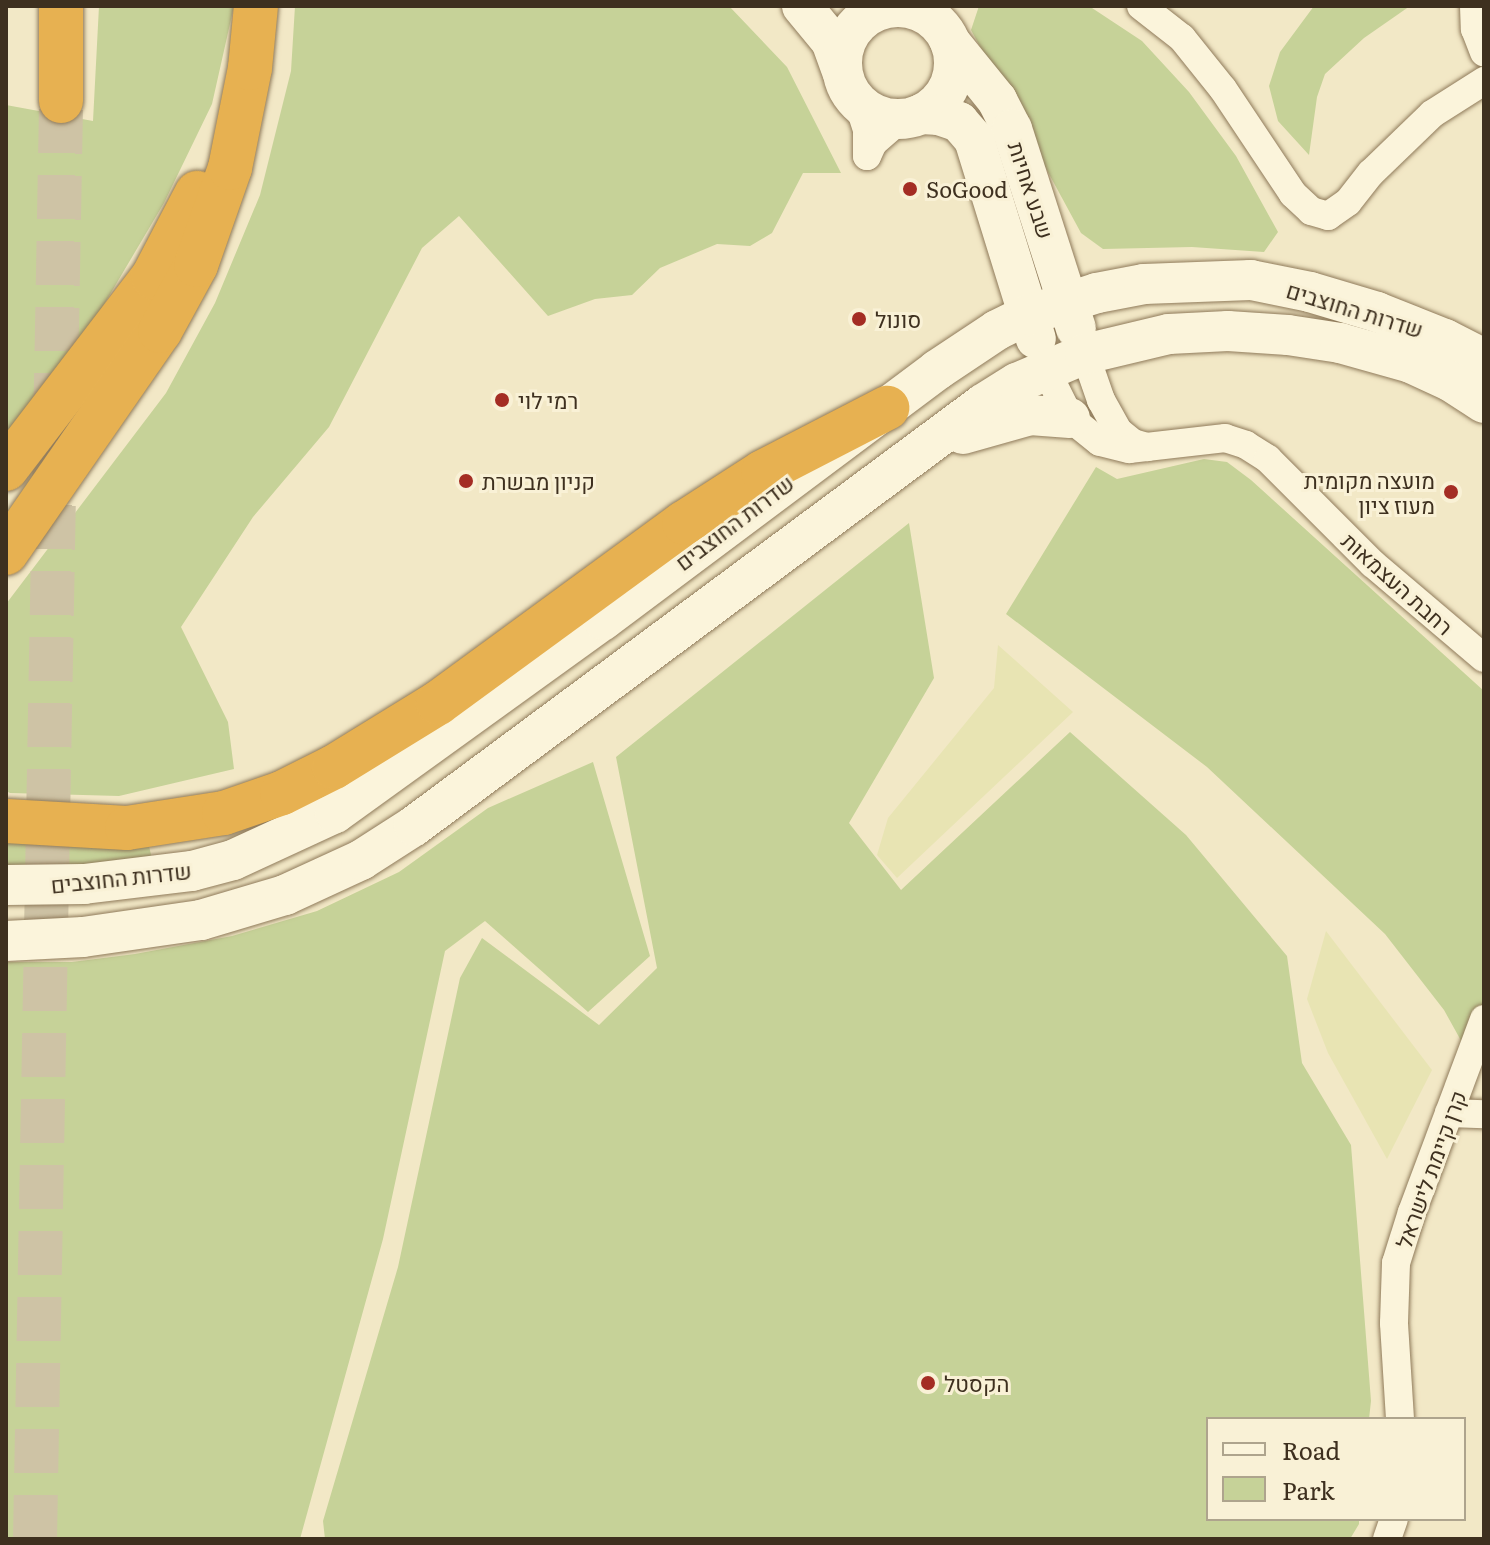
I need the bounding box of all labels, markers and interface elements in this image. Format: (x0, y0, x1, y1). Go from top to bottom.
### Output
street label: שבע אחיות (1004, 138, 1060, 242)
place label: SoGood (926, 176, 1008, 202)
marker: SoGood (901, 180, 919, 198)
street label: שדרות החוצבים (1284, 276, 1426, 342)
place label: סונול (875, 306, 921, 332)
marker: סונול (850, 310, 868, 328)
place label: רמי לוי (518, 387, 578, 413)
marker: רמי לוי (493, 391, 511, 409)
place label: מועצה מקומית מעוז ציון (1304, 466, 1435, 518)
place label: קניון מבשרת (482, 468, 595, 494)
street label: שדרות החוצבים (670, 469, 798, 575)
marker: קניון מבשרת (457, 472, 475, 490)
marker: מועצה מקומית מעוז ציון (1442, 483, 1460, 501)
street label: רחבת העצמאות (1337, 526, 1459, 640)
street label: שדרות החוצבים (49, 856, 193, 898)
street label: קרן קיימת לישראל (1389, 1087, 1471, 1251)
place label: הקסטל (944, 1370, 1009, 1396)
marker: הקסטל (919, 1374, 937, 1392)
legend (1206, 1417, 1466, 1521)
text: Road (1282, 1432, 1340, 1467)
text: Park (1282, 1472, 1335, 1507)

